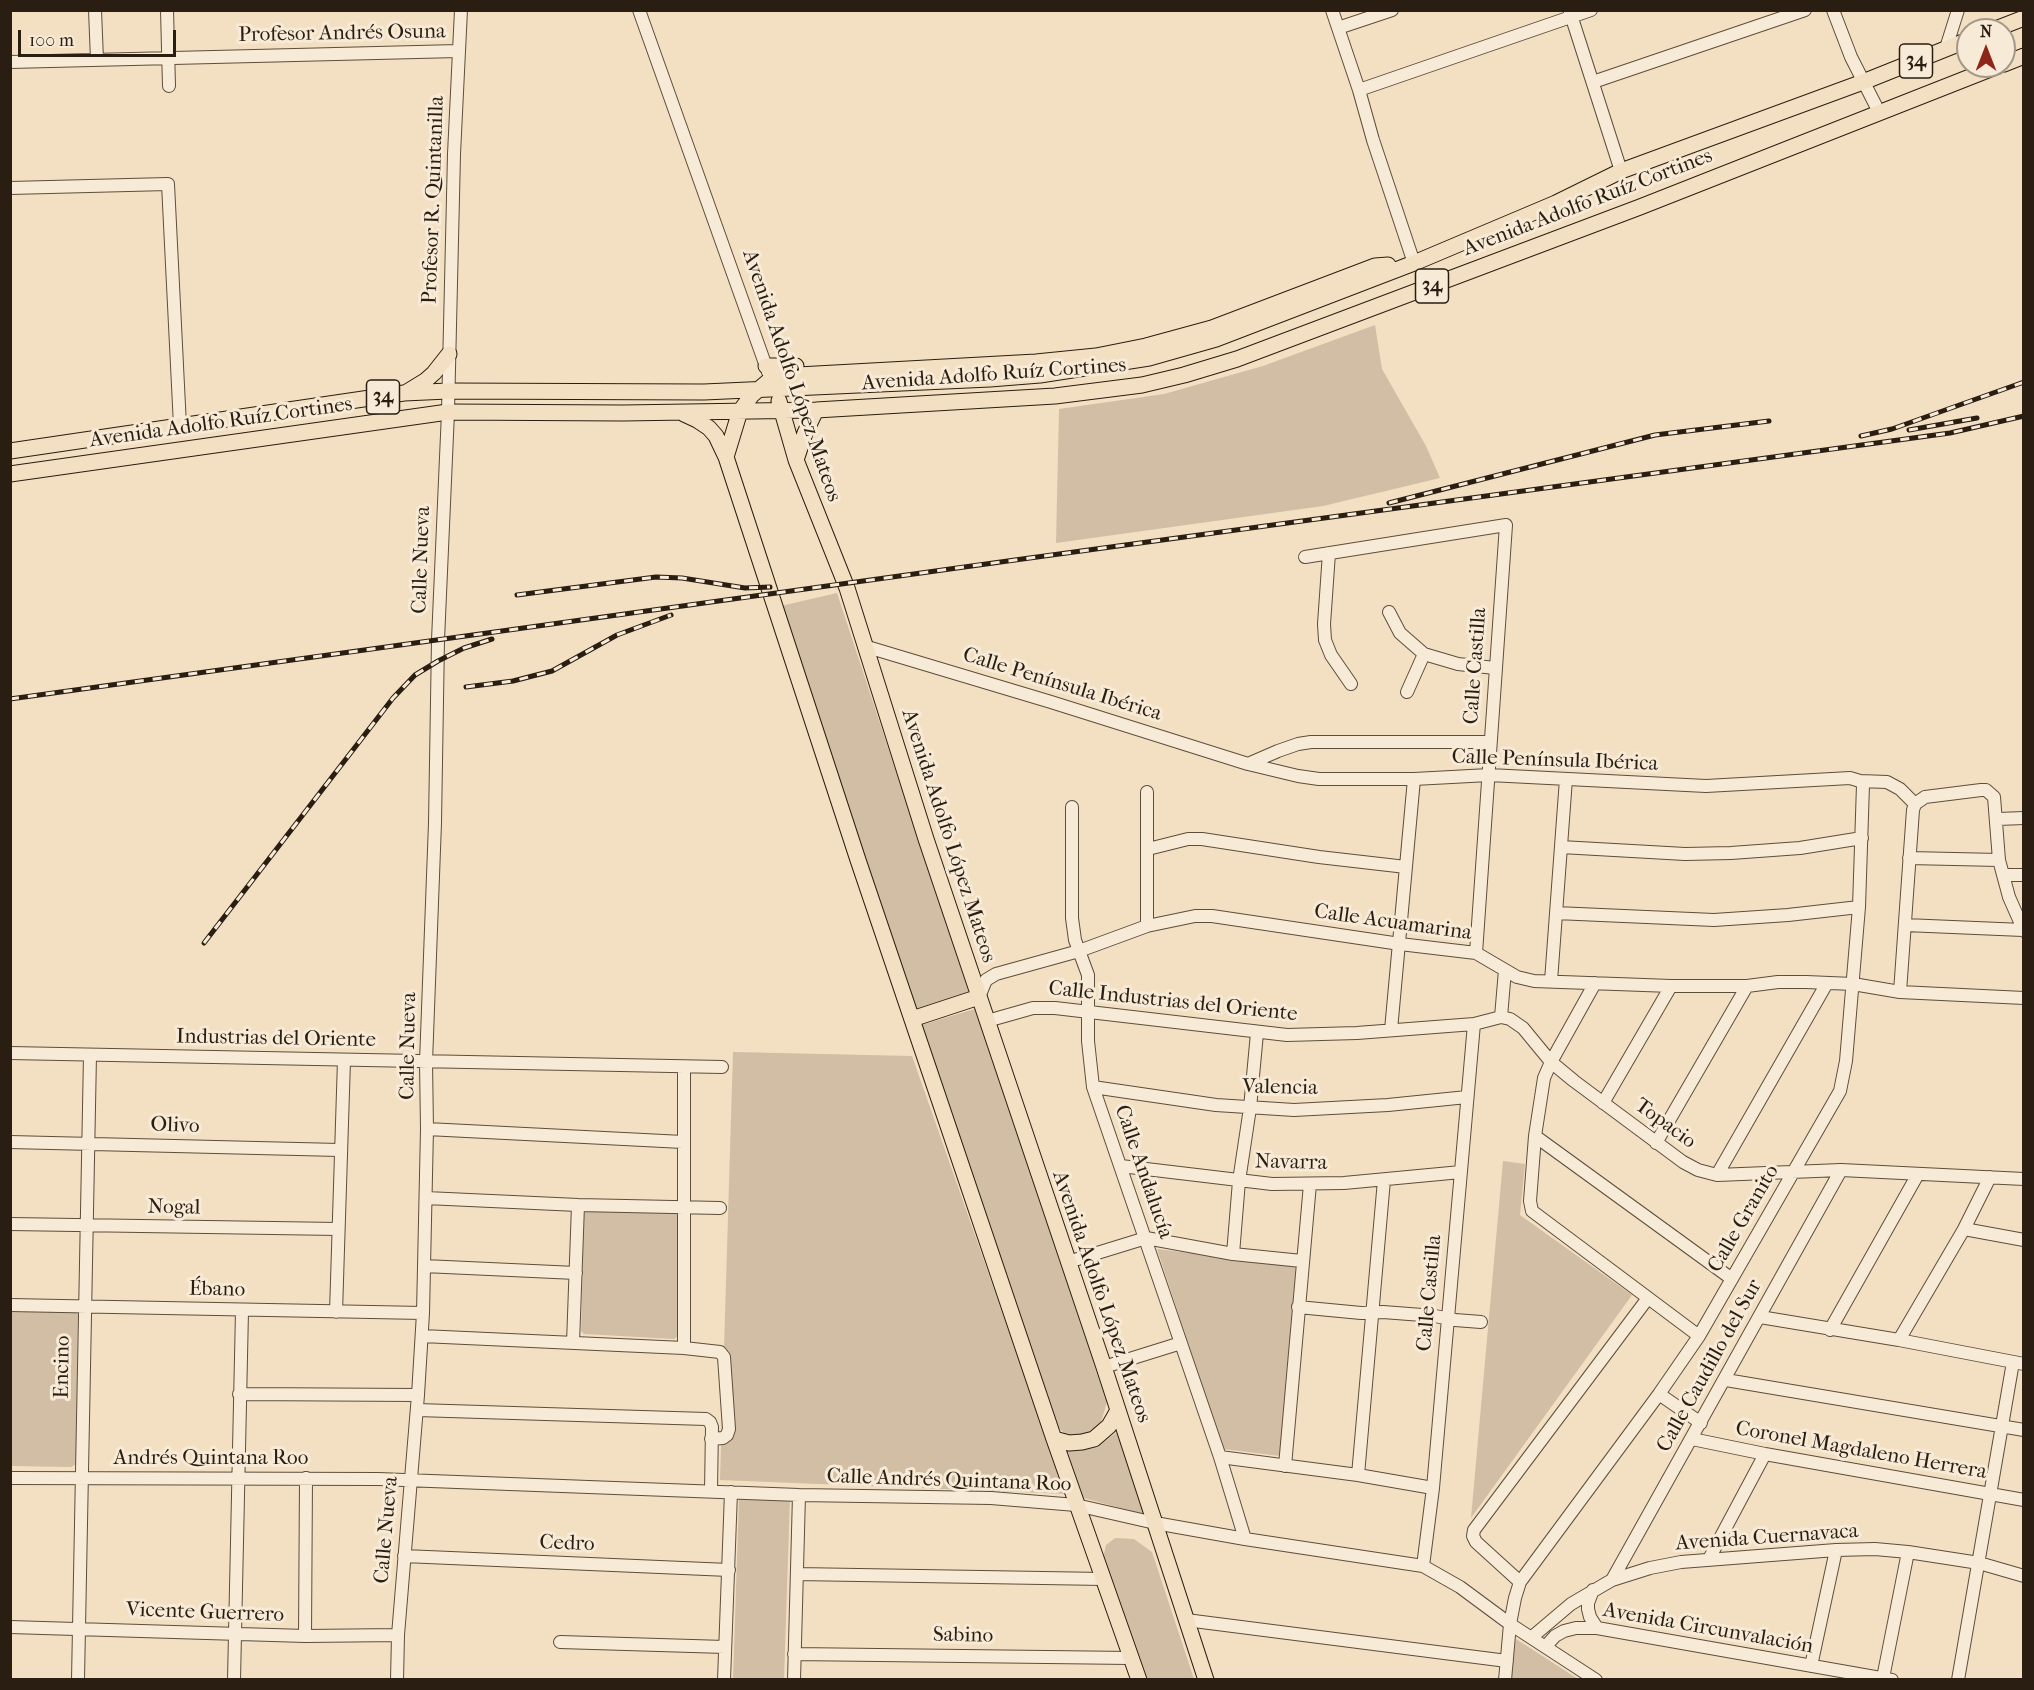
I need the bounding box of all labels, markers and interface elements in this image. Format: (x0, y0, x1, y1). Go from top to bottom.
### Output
scale bar (21, 18, 178, 56)
north arrow (1956, 18, 2016, 78)
street label: Profesor Andrés Osuna (238, 20, 446, 48)
text: N (1980, 22, 1992, 41)
text: 100 m (29, 30, 74, 51)
road number: 34 (1900, 44, 1932, 78)
street label: Profesor R. Quintanilla (418, 96, 450, 304)
street label: Avenida Adolfo Ruíz Cortines (1460, 144, 1716, 262)
street label: Avenida Adolfo López Mateos (736, 247, 846, 505)
road number: 34 (1416, 269, 1448, 303)
street label: Avenida Adolfo Ruíz Cortines (861, 353, 1127, 397)
road number: 34 (366, 380, 400, 414)
street label: Avenida Adolfo Ruíz Cortines (88, 392, 354, 454)
street label: Calle Nueva (408, 506, 436, 614)
street label: Calle Castilla (1459, 607, 1493, 725)
street label: Calle Península Ibérica (960, 643, 1164, 727)
street label: Avenida Adolfo López Mateos (895, 706, 1001, 966)
street label: Calle Península Ibérica (1451, 745, 1659, 777)
street label: Calle Acuamarina (1313, 899, 1473, 947)
street label: Calle Industrias del Oriente (1047, 976, 1299, 1028)
street label: Calle Nueva (395, 992, 423, 1100)
street label: Industrias del Oriente (176, 1025, 376, 1053)
street label: Valencia (1242, 1075, 1318, 1101)
street label: Topacio (1629, 1093, 1701, 1155)
street label: Calle Andalucía (1108, 1102, 1178, 1242)
street label: Olivo (150, 1113, 200, 1139)
street label: Navarra (1255, 1150, 1327, 1176)
street label: Calle Granito (1703, 1161, 1785, 1277)
street label: Avenida Adolfo López Mateos (1046, 1168, 1156, 1426)
street label: Nogal (147, 1195, 201, 1221)
street label: Calle Castilla (1412, 1234, 1448, 1352)
street label: Calle Caudillo del Sur (1652, 1275, 1768, 1457)
street label: Ébano (189, 1277, 245, 1303)
street label: Encino (50, 1335, 76, 1399)
street label: Coronel Magdaleno Herrera (1733, 1416, 1989, 1486)
street label: Andrés Quintana Roo (114, 1446, 308, 1472)
street label: Calle Andrés Quintana Roo (826, 1464, 1072, 1498)
street label: Calle Nueva (370, 1475, 404, 1585)
street label: Avenida Cuernavaca (1675, 1519, 1859, 1557)
street label: Cedro (539, 1530, 595, 1558)
street label: Vicente Guerrero (125, 1598, 285, 1628)
street label: Avenida Circunvalación (1601, 1598, 1815, 1660)
street label: Sabino (933, 1623, 993, 1649)

